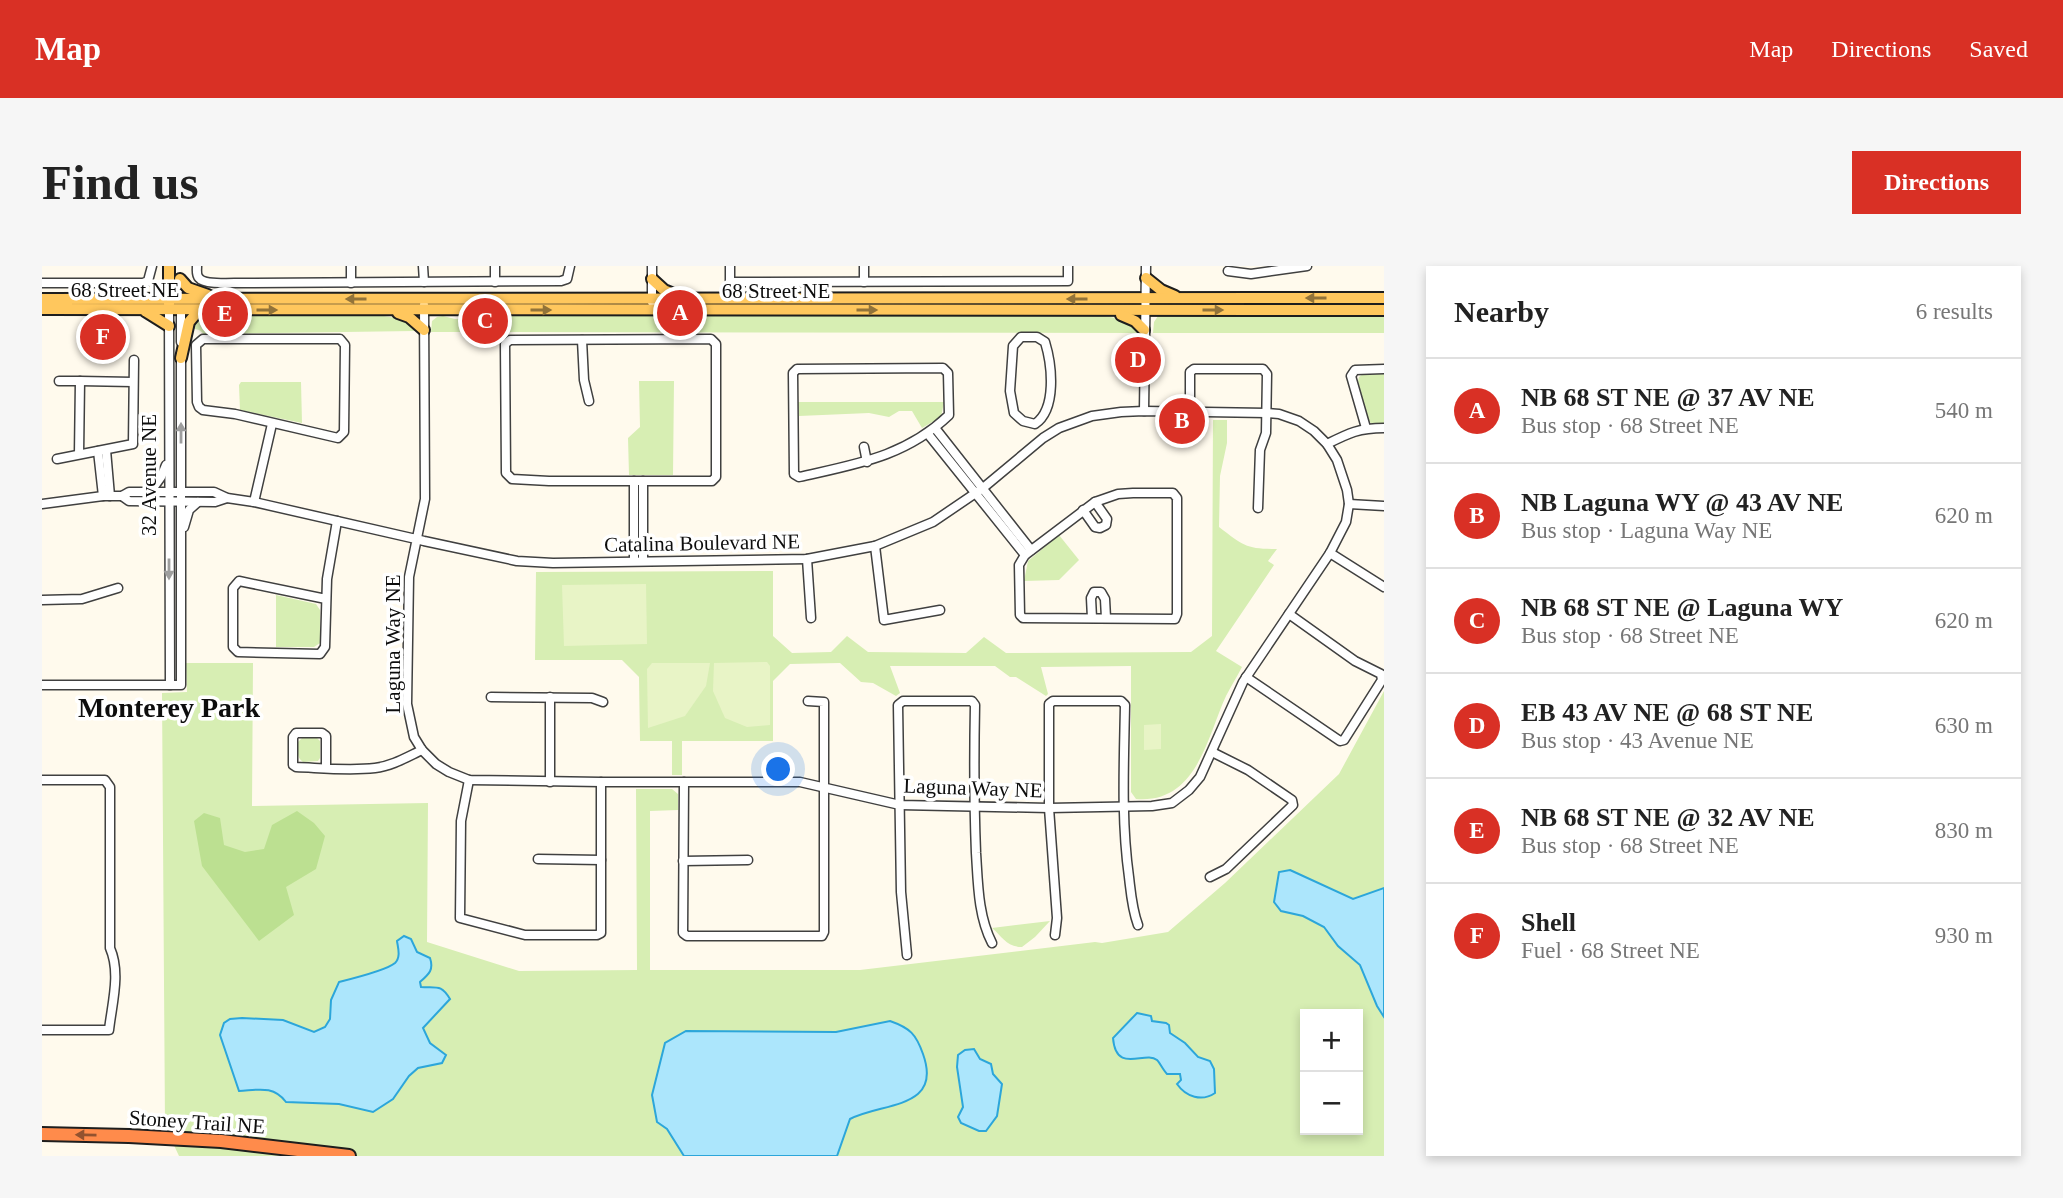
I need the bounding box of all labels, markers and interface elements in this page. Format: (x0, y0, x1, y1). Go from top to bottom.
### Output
text: Map (35, 31, 101, 67)
text: Map (1749, 36, 1793, 62)
text: Directions (1831, 36, 1931, 62)
text: Saved (1969, 36, 2028, 62)
button: Directions (1852, 151, 2021, 214)
text: Find us (42, 155, 199, 210)
street label: 68 Street NE (71, 278, 179, 302)
street label: 68 Street NE (722, 279, 830, 303)
pin: A (657, 287, 703, 339)
pin: E (202, 288, 248, 340)
one-way arrow (1305, 292, 1327, 304)
one-way arrow (344, 293, 366, 305)
one-way arrow (1066, 293, 1088, 305)
pin: C (462, 295, 508, 347)
text: Nearby (1454, 295, 1549, 328)
text: 6 results (1916, 299, 1993, 324)
one-way arrow (257, 304, 279, 316)
one-way arrow (530, 304, 552, 316)
one-way arrow (856, 304, 878, 316)
one-way arrow (1202, 304, 1224, 316)
pin: F (80, 311, 126, 363)
pin: D (1115, 334, 1161, 386)
text: NB 68 ST NE @ 37 AV NE (1521, 383, 1815, 412)
pin: B (1159, 395, 1205, 447)
text: A (1469, 398, 1485, 423)
text: 540 m (1935, 398, 1993, 423)
text: Bus stop · 68 Street NE (1521, 413, 1739, 438)
street label: 32 Avenue NE (137, 414, 161, 536)
one-way arrow (175, 422, 187, 444)
text: NB Laguna WY @ 43 AV NE (1521, 488, 1843, 517)
text: B (1469, 503, 1485, 528)
text: 620 m (1935, 503, 1993, 528)
text: Bus stop · Laguna Way NE (1521, 518, 1772, 543)
street label: Catalina Boulevard NE (604, 529, 800, 557)
one-way arrow (163, 559, 175, 581)
street label: Laguna Way NE (381, 574, 405, 714)
text: NB 68 ST NE @ Laguna WY (1521, 593, 1843, 622)
text: C (1469, 608, 1485, 633)
text: 620 m (1935, 608, 1993, 633)
text: Bus stop · 68 Street NE (1521, 623, 1739, 648)
district label: Monterey Park (78, 692, 261, 723)
text: EB 43 AV NE @ 68 ST NE (1521, 698, 1813, 727)
text: D (1469, 713, 1485, 738)
text: 630 m (1935, 713, 1993, 738)
text: Bus stop · 43 Avenue NE (1521, 728, 1754, 753)
your location (761, 752, 795, 786)
street label: Laguna Way NE (903, 774, 1043, 802)
text: NB 68 ST NE @ 32 AV NE (1521, 803, 1815, 832)
text: E (1469, 818, 1485, 843)
text: 830 m (1935, 818, 1993, 843)
text: Bus stop · 68 Street NE (1521, 833, 1739, 858)
text: Shell (1521, 908, 1576, 937)
text: F (1470, 923, 1484, 948)
text: 930 m (1935, 923, 1993, 948)
text: Fuel · 68 Street NE (1521, 938, 1700, 963)
map controls (1300, 1009, 1363, 1135)
button: + (1300, 1009, 1363, 1072)
button: − (1300, 1072, 1363, 1135)
street label: Stoney Trail NE (128, 1105, 266, 1139)
one-way arrow (75, 1129, 97, 1141)

